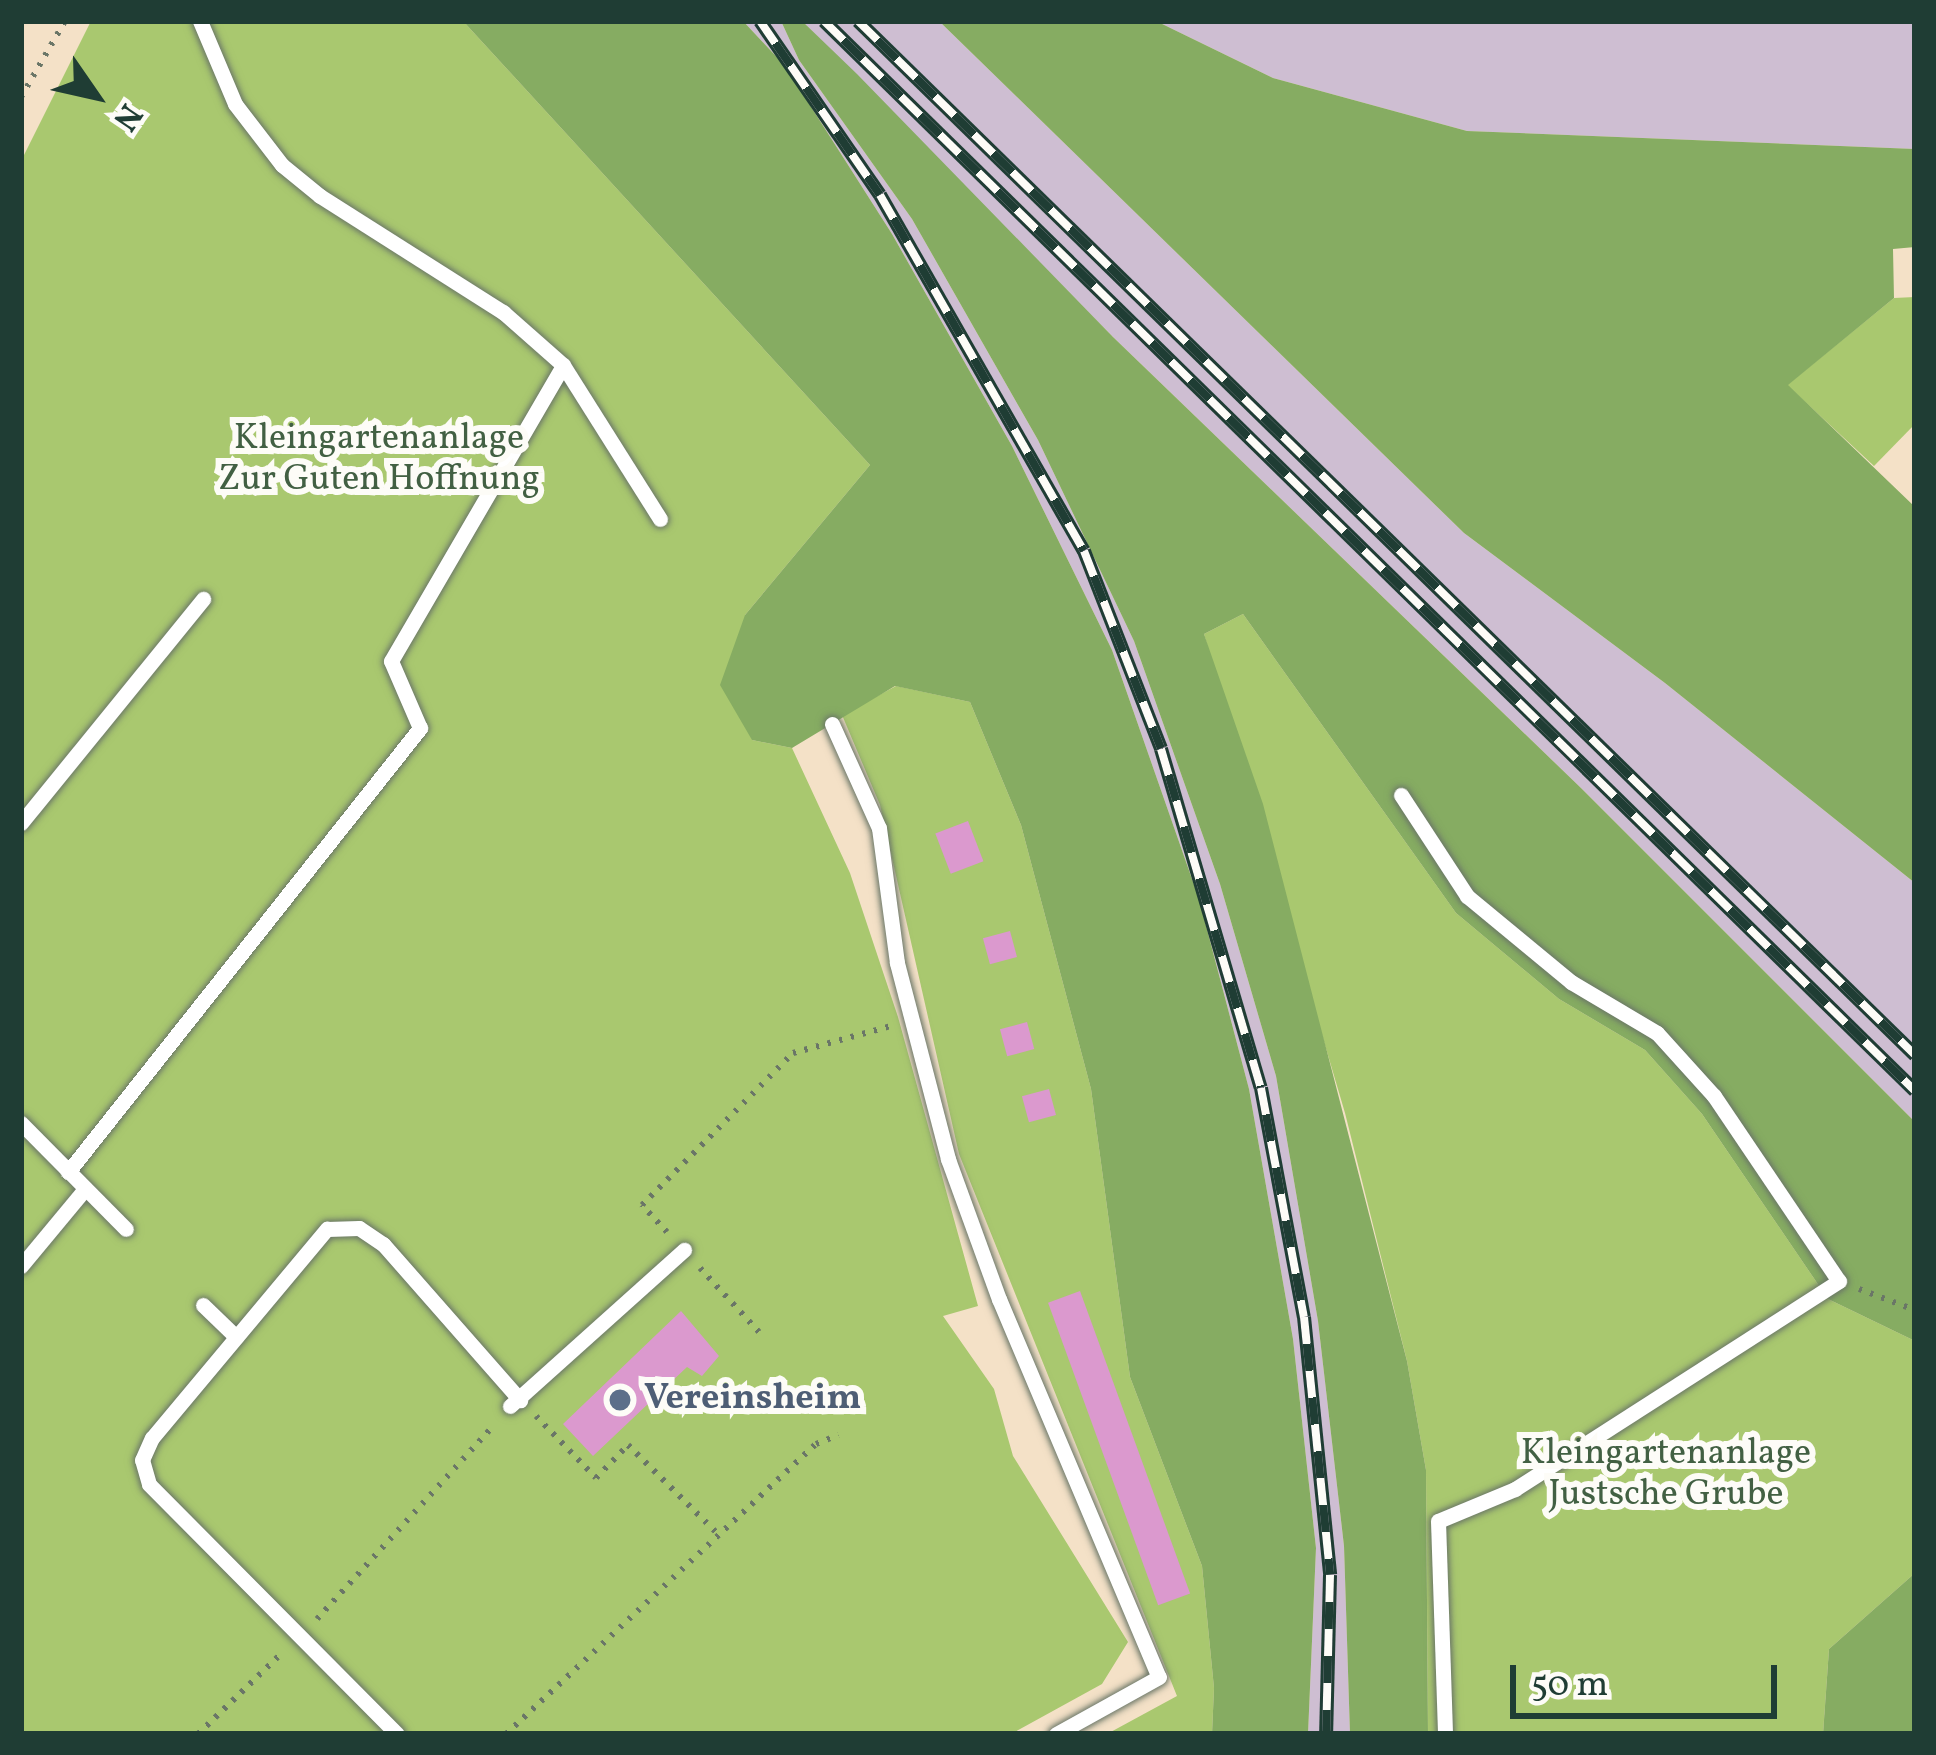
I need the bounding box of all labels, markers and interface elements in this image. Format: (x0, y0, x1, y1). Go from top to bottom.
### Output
north arrow (36, 36, 156, 156)
text: N (100, 93, 152, 139)
park label: Kleingartenanlage Zur Guten Hoffnung (218, 417, 540, 502)
place label: Vereinsheim (644, 1378, 861, 1422)
marker: Vereinsheim (607, 1387, 633, 1413)
park label: Kleingartenanlage Justsche Grube (1521, 1432, 1811, 1517)
scale bar (1516, 1641, 1783, 1715)
text: 50 m (1531, 1661, 1608, 1711)

